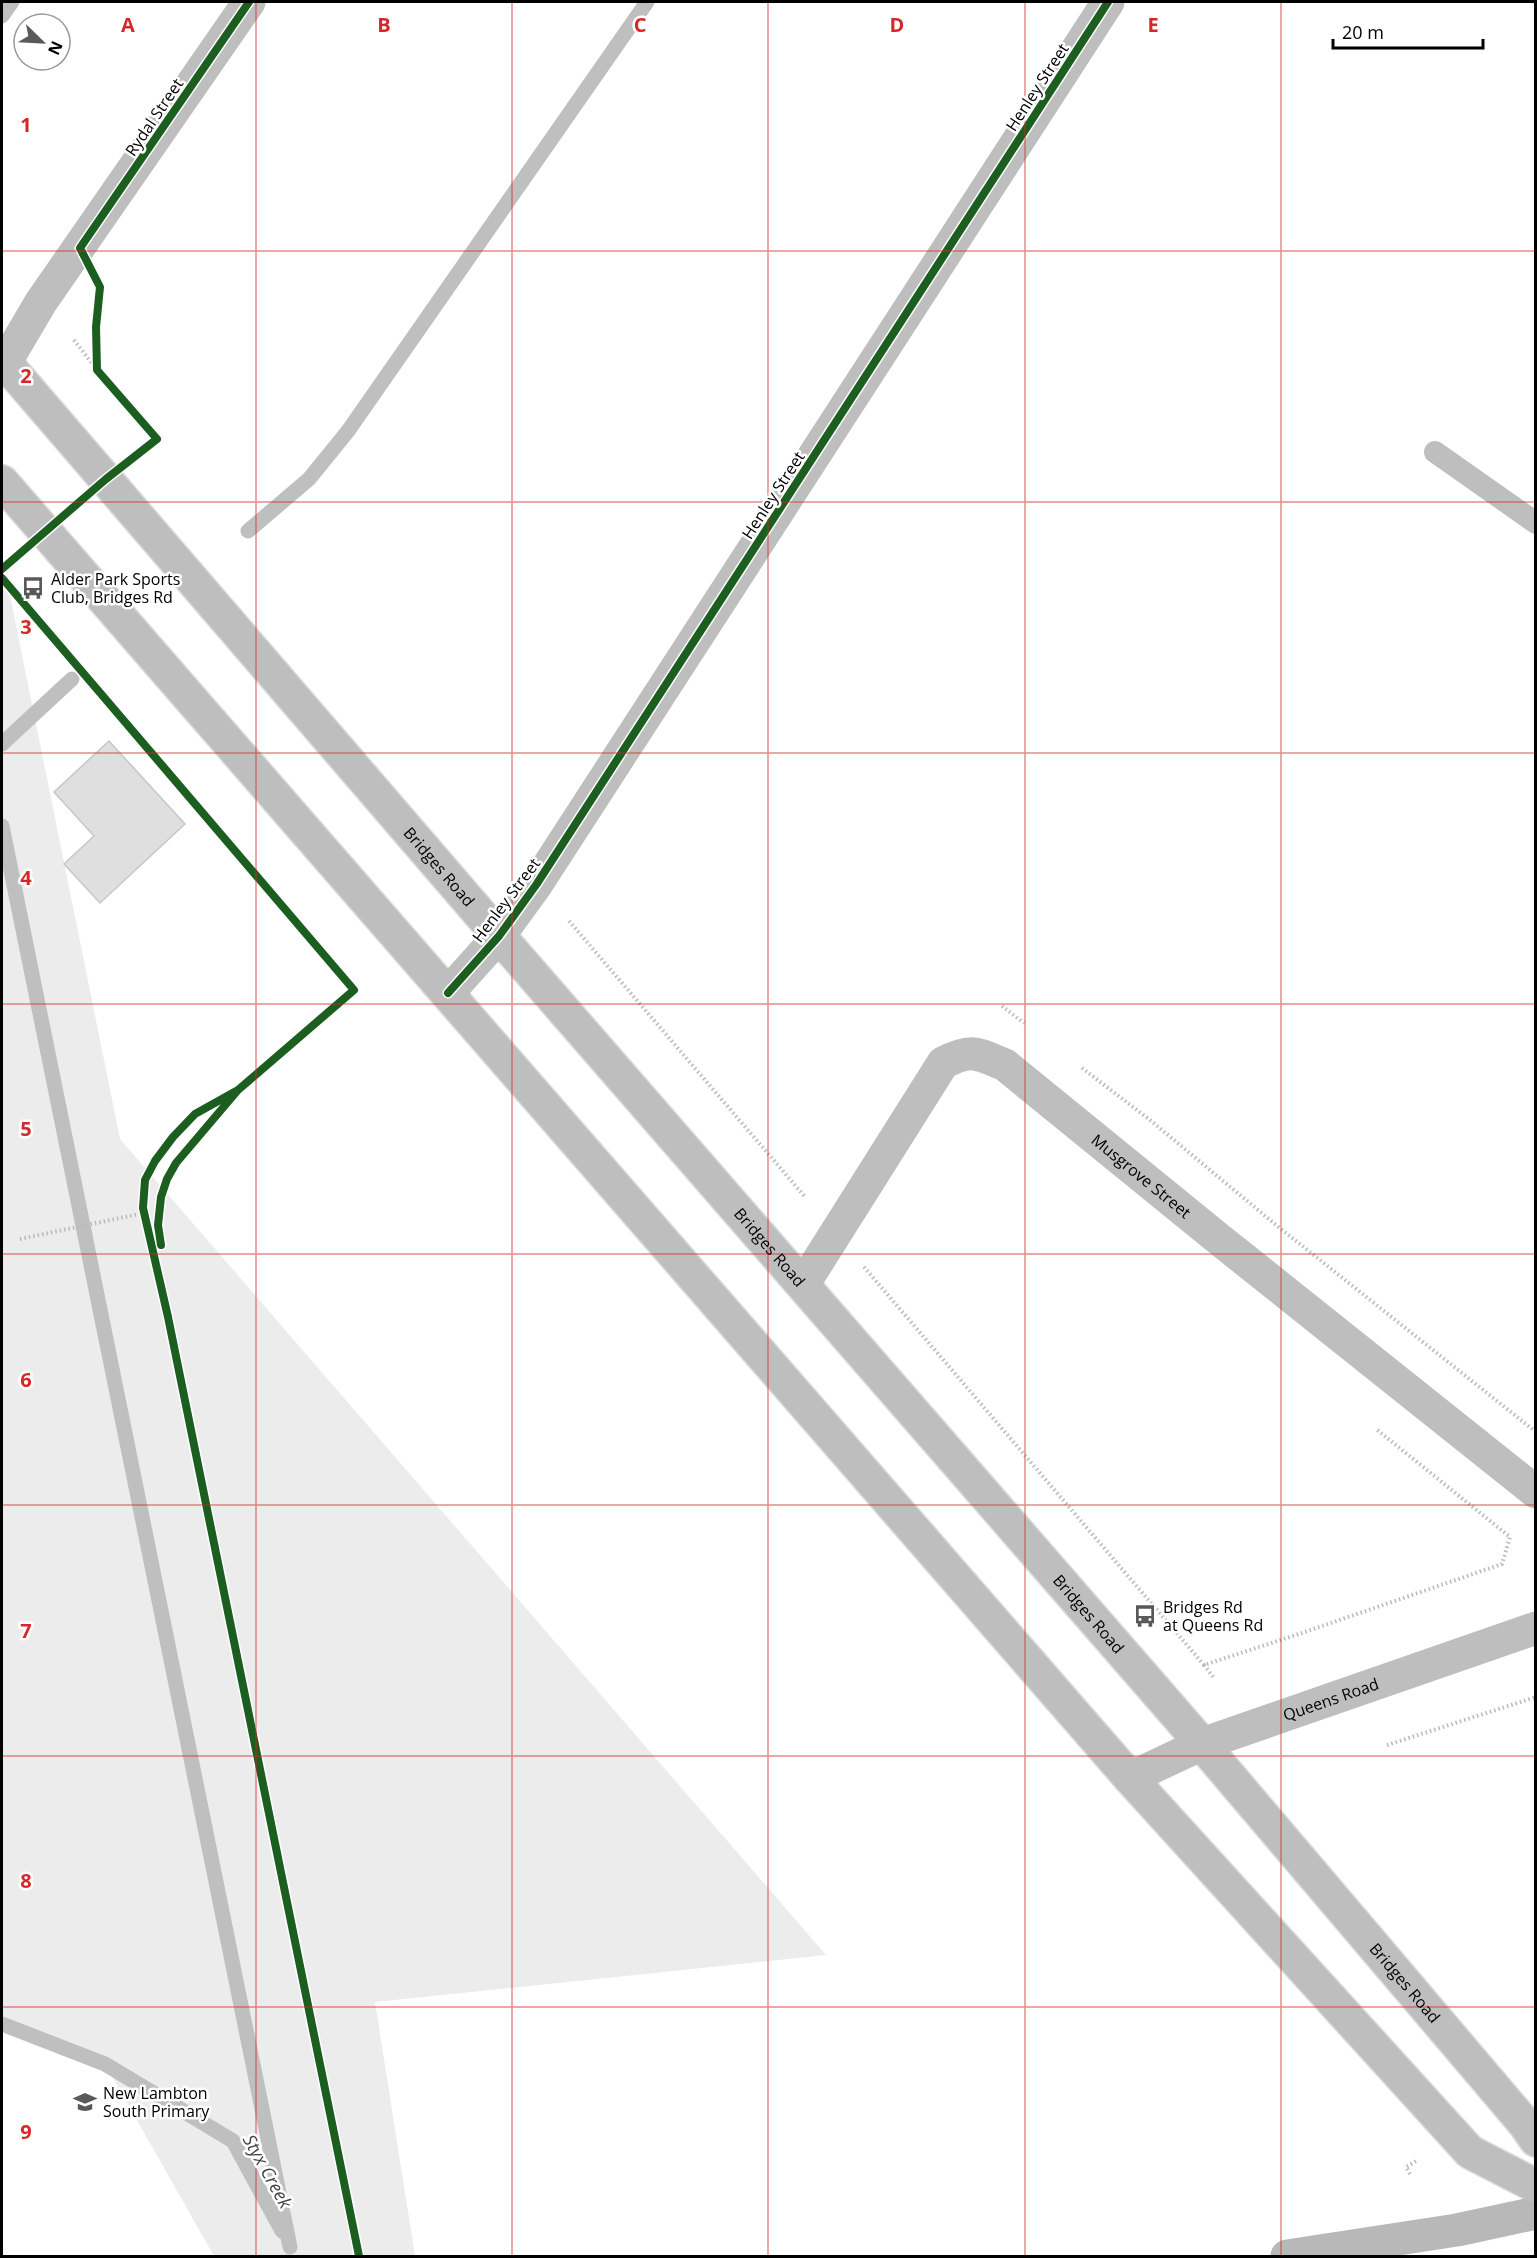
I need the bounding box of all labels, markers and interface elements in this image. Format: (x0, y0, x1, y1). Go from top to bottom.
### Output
text: A (121, 11, 135, 38)
text: B (377, 11, 391, 38)
text: C (634, 11, 647, 38)
text: D (890, 11, 904, 38)
text: E (1147, 11, 1159, 38)
north arrow (12, 12, 72, 72)
scale bar (1333, 12, 1483, 50)
text: 20 m (1342, 20, 1384, 44)
text: N (43, 38, 68, 59)
street label: Henley Street (1000, 39, 1074, 135)
street label: Rydal Street (120, 74, 188, 160)
text: 1 (20, 111, 32, 138)
text: 2 (20, 362, 32, 389)
street label: Henley Street (736, 447, 810, 543)
place label: Alder Park Sports Club, Bridges Rd (51, 568, 180, 608)
bus stop icon: Alder Park Sports Club, Bridges Rd (20, 575, 46, 601)
text: 3 (20, 613, 32, 640)
street label: Bridges Road (399, 822, 480, 911)
street label: Henley Street (467, 853, 545, 947)
text: 4 (20, 864, 32, 891)
text: 5 (20, 1115, 32, 1142)
street label: Musgrove Street (1087, 1129, 1196, 1223)
street label: Bridges Road (729, 1203, 810, 1292)
text: 6 (20, 1366, 32, 1393)
street label: Bridges Road (1048, 1569, 1129, 1658)
place label: Bridges Rd at Queens Rd (1163, 1596, 1263, 1636)
bus stop icon: Bridges Rd at Queens Rd (1132, 1603, 1158, 1629)
text: 7 (20, 1617, 32, 1644)
street label: Queens Road (1280, 1672, 1382, 1726)
text: 8 (20, 1867, 32, 1894)
street label: Bridges Road (1365, 1938, 1445, 2027)
place label: New Lambton South Primary (103, 2082, 210, 2122)
school or university icon: New Lambton South Primary (72, 2089, 98, 2115)
text: 9 (20, 2118, 32, 2145)
water label: Styx Creek (238, 2130, 299, 2213)

